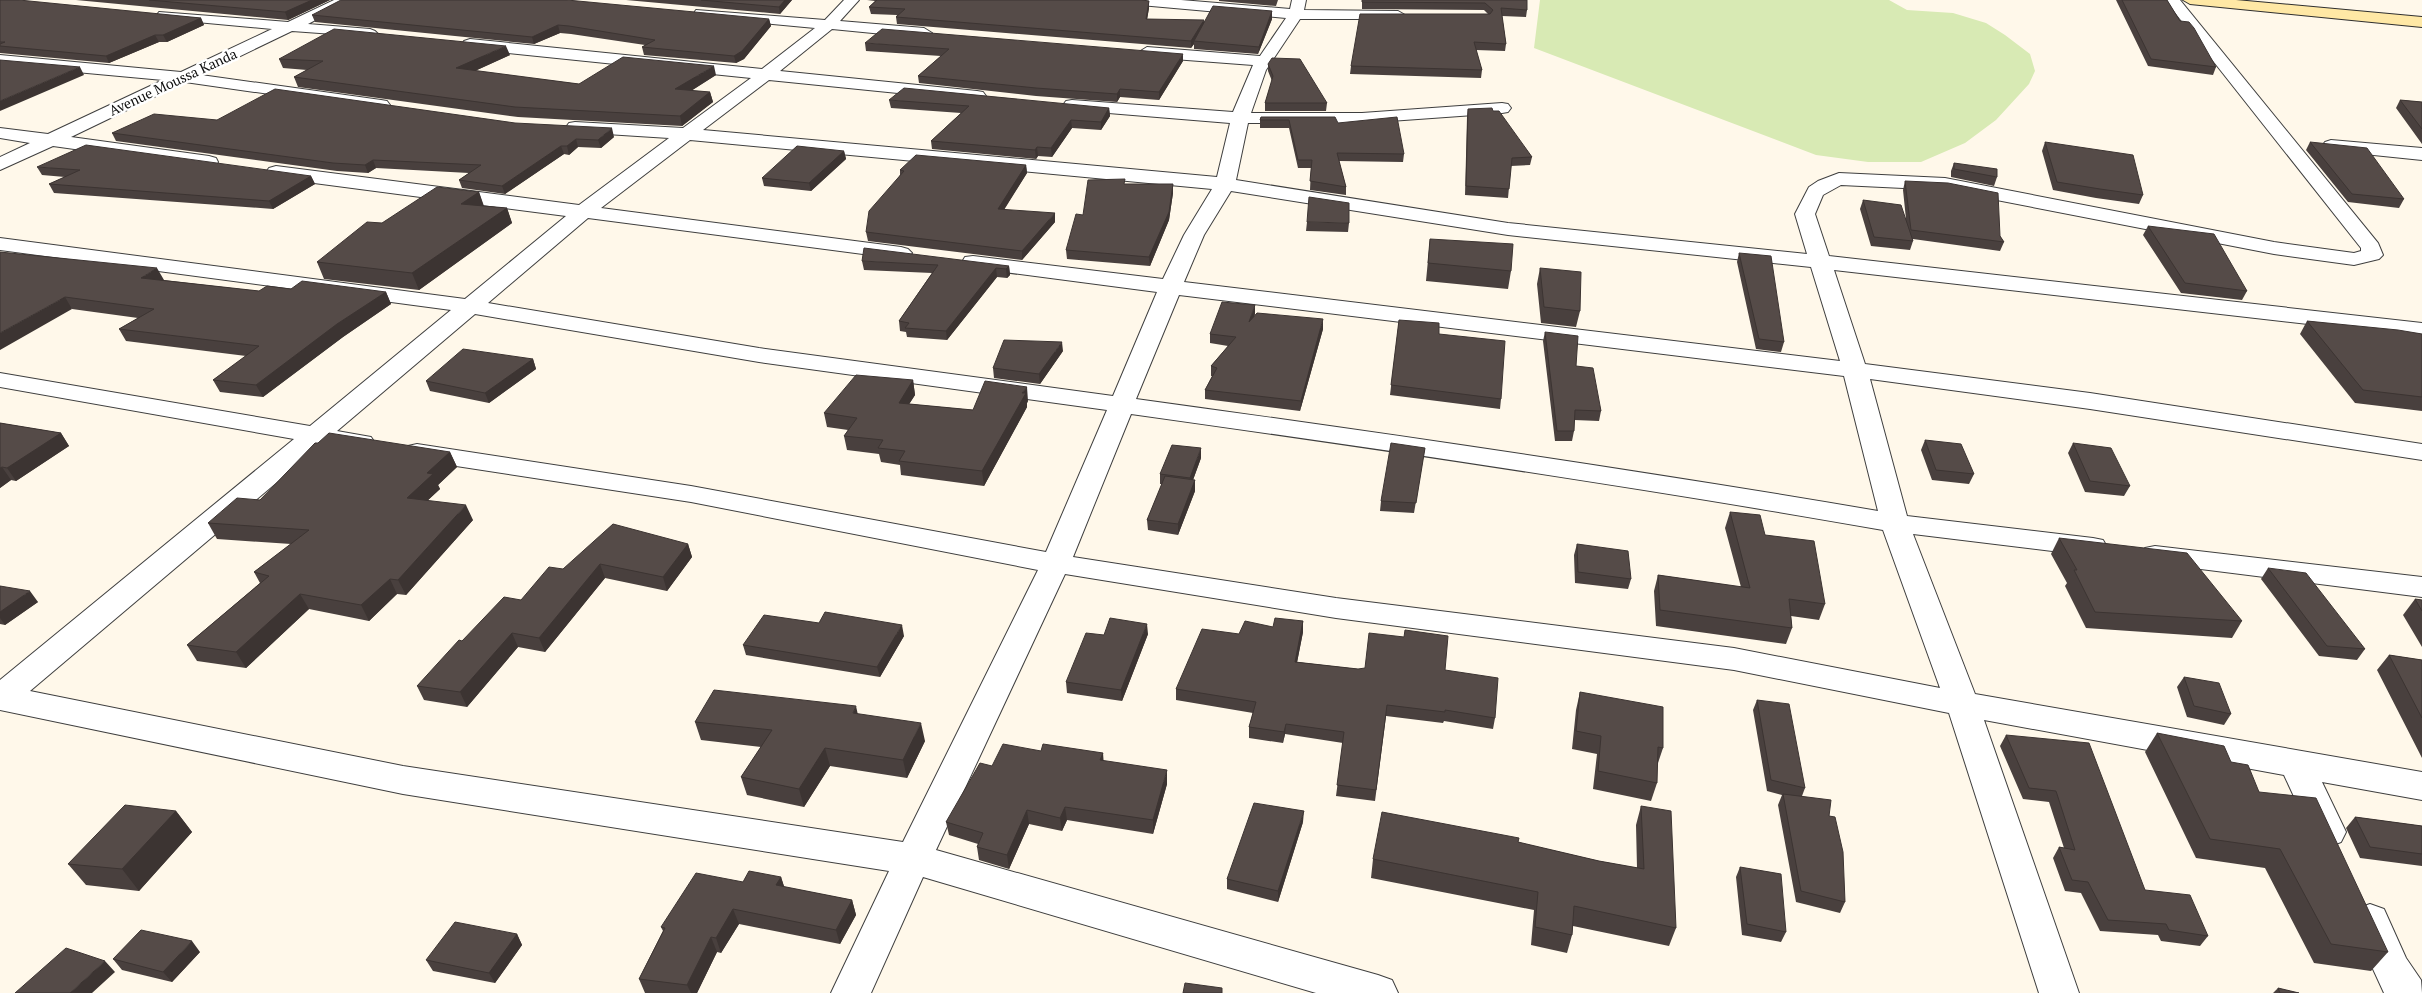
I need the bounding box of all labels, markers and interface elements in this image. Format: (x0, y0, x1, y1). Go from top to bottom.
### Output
street label: Avenue Moussa Kanda (106, 44, 240, 120)

